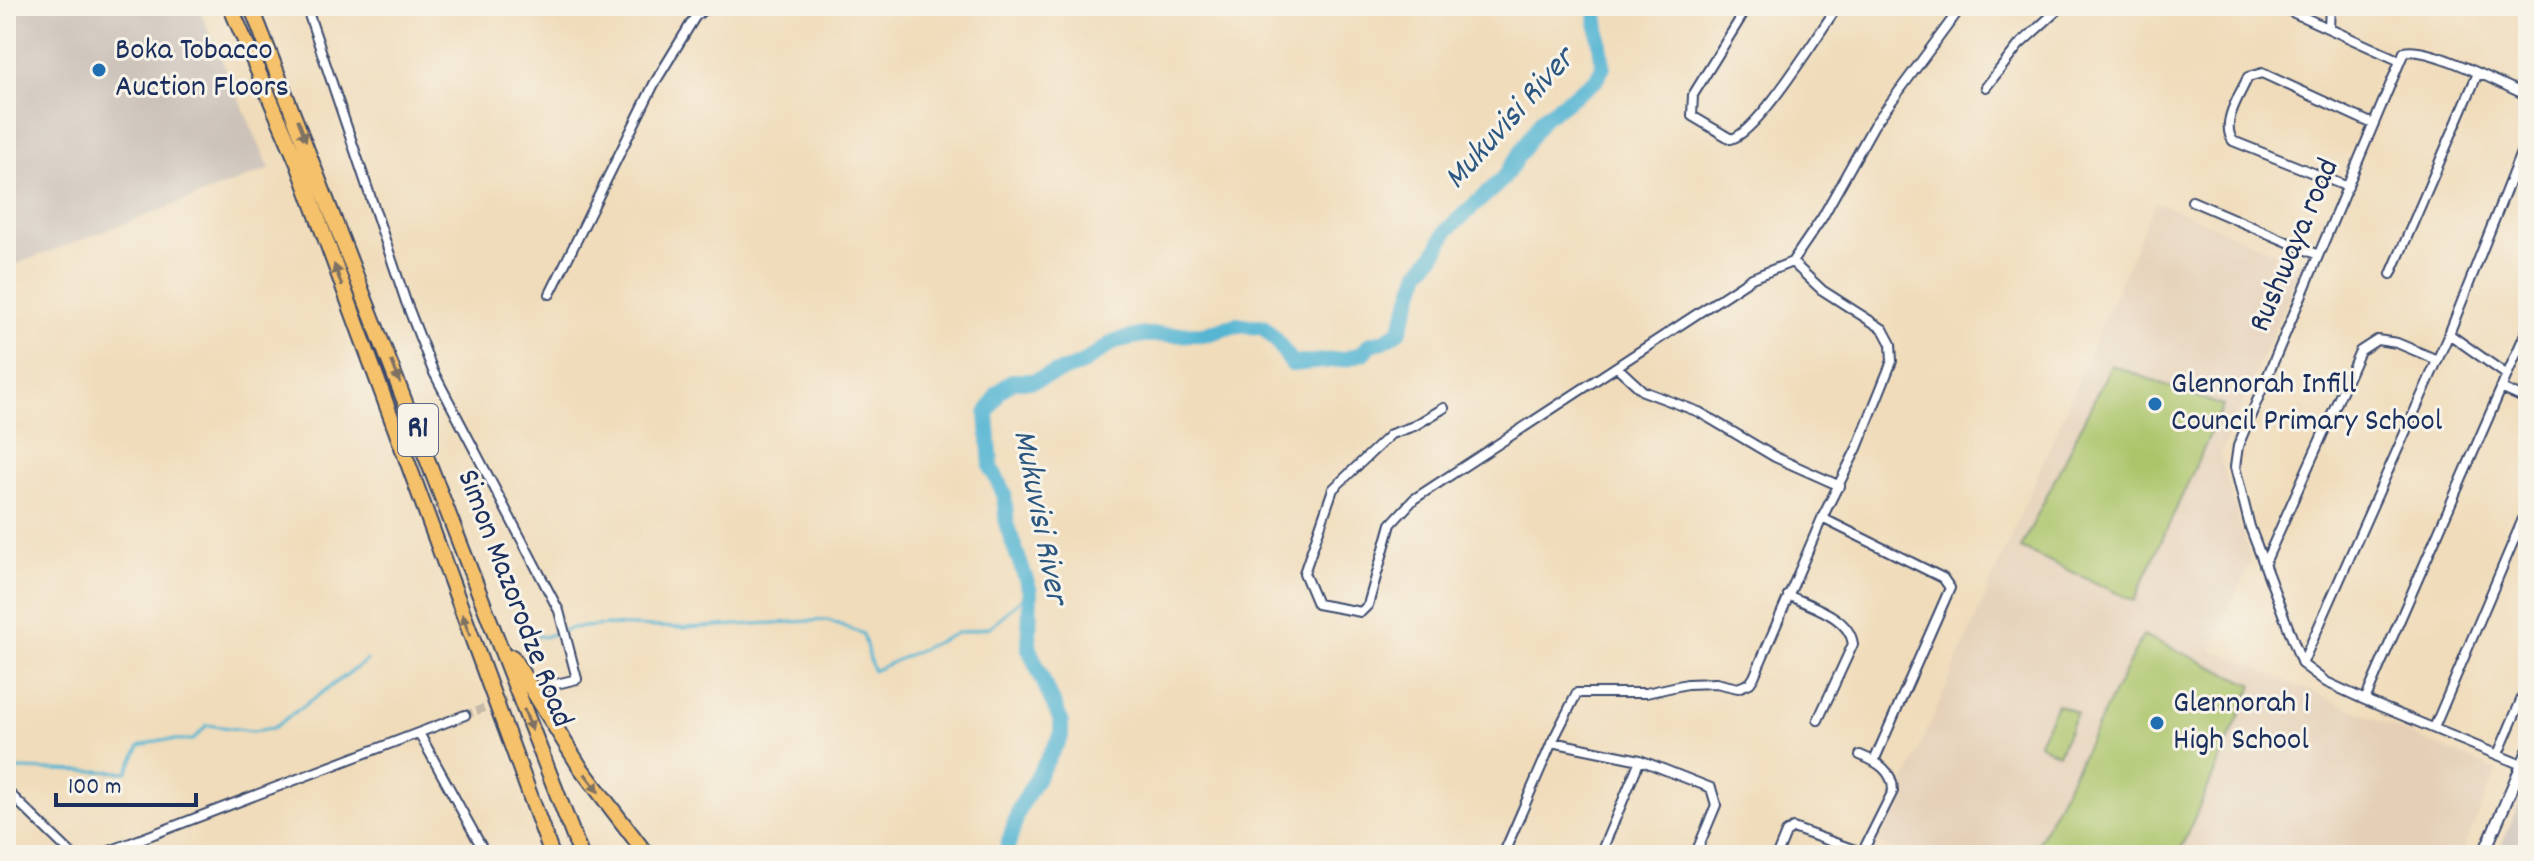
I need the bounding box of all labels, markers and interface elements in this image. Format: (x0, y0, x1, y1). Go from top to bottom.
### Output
place label: Boka Tobacco Auction Floors (115, 29, 289, 112)
water label: Mukuvisi River (1434, 36, 1590, 202)
marker: Boka Tobacco Auction Floors (90, 61, 108, 79)
one-way arrow (296, 118, 309, 142)
street label: Rushwaya road (2239, 152, 2353, 340)
one-way arrow (331, 263, 344, 287)
one-way arrow (390, 360, 403, 384)
place label: Glennorah Infill Council Primary School (2171, 363, 2443, 446)
marker: Glennorah Infill Council Primary School (2146, 395, 2164, 413)
road number: R1 (398, 404, 438, 456)
water label: Mukuvisi River (997, 426, 1080, 612)
street label: Simon Mazorodze Road (443, 463, 583, 735)
one-way arrow (459, 613, 472, 637)
place label: Glennorah 1 High School (2173, 682, 2311, 765)
one-way arrow (522, 708, 535, 732)
marker: Glennorah 1 High School (2148, 714, 2166, 732)
scale bar (56, 757, 196, 807)
text: 100 m (68, 771, 121, 805)
one-way arrow (584, 773, 600, 793)

